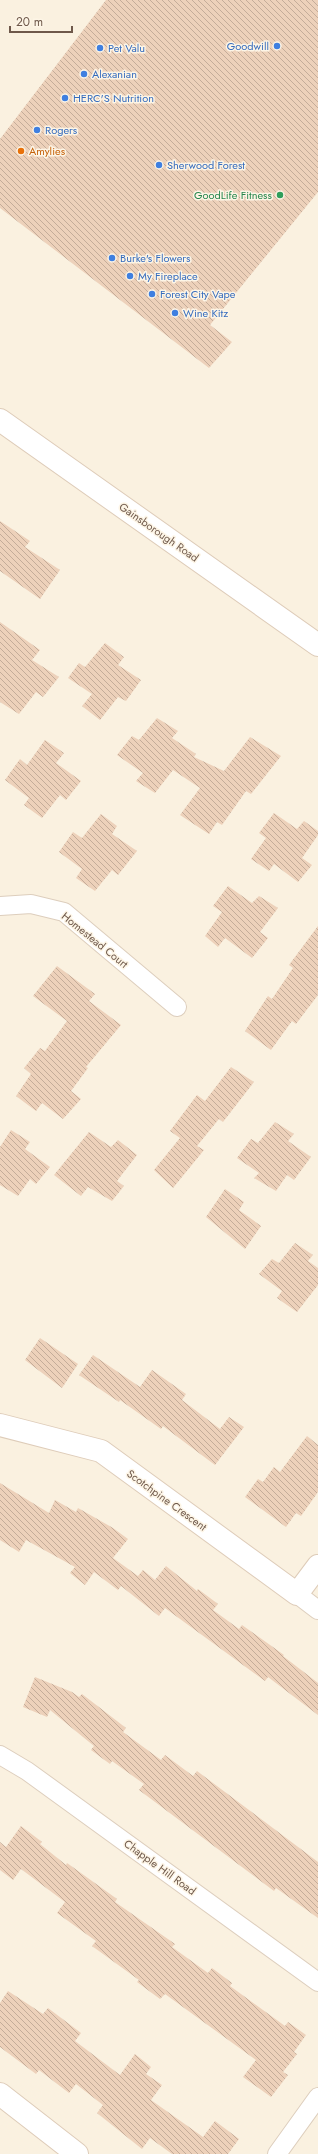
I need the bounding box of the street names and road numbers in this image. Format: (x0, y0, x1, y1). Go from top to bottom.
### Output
street label: Gainsborough Road (116, 499, 202, 565)
street label: Homestead Court (58, 908, 132, 972)
street label: Scotchpine Crescent (124, 1465, 211, 1535)
street label: Chapple Hill Road (121, 1835, 199, 1899)

